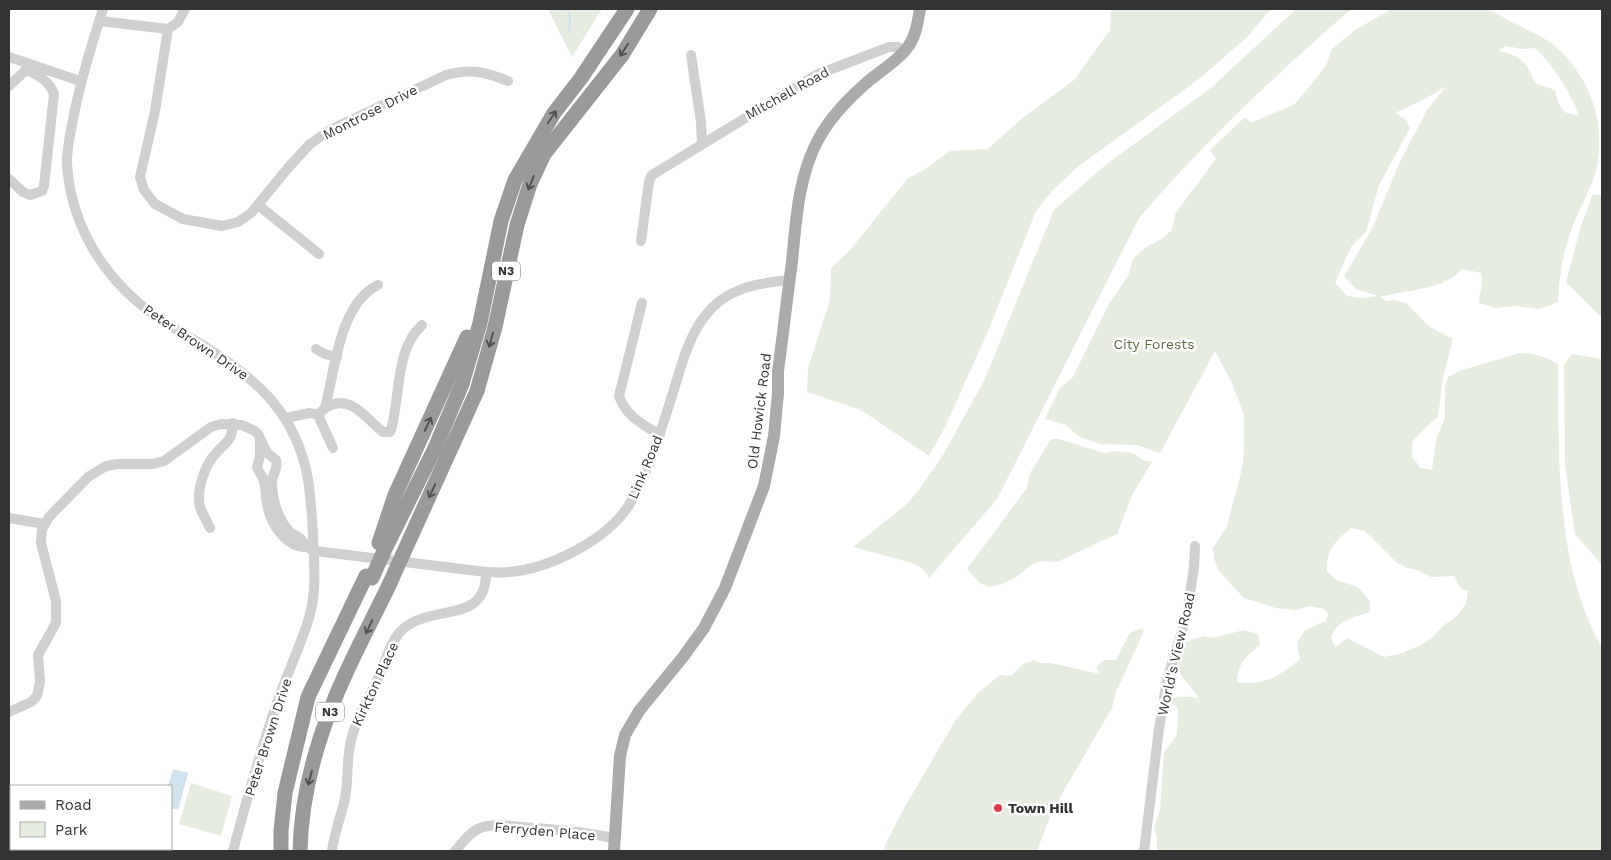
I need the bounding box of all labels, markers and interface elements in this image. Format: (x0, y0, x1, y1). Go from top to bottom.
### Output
one-way arrow (619, 43, 629, 57)
street label: Mitchell Road (742, 63, 832, 123)
street label: Montrose Drive (320, 81, 420, 143)
one-way arrow (547, 110, 557, 124)
one-way arrow (526, 174, 535, 190)
road number: N3 (492, 262, 520, 280)
street label: Peter Brown Drive (140, 301, 252, 383)
one-way arrow (486, 331, 495, 347)
park label: City Forests (1113, 336, 1195, 352)
street label: Old Howick Road (744, 352, 774, 470)
one-way arrow (424, 417, 434, 432)
street label: Link Road (624, 433, 666, 501)
one-way arrow (427, 483, 437, 498)
street label: World's View Road (1154, 591, 1198, 717)
one-way arrow (364, 619, 373, 634)
street label: Kirkton Place (349, 639, 401, 729)
street label: Peter Brown Drive (241, 676, 295, 798)
road number: N3 (316, 702, 344, 722)
one-way arrow (304, 769, 314, 785)
legend (10, 785, 172, 850)
text: Road (55, 796, 92, 814)
place label: Town Hill (1008, 800, 1073, 816)
marker: Town Hill (992, 802, 1004, 814)
street label: Ferryden Place (494, 819, 596, 843)
text: Park (55, 821, 88, 839)

